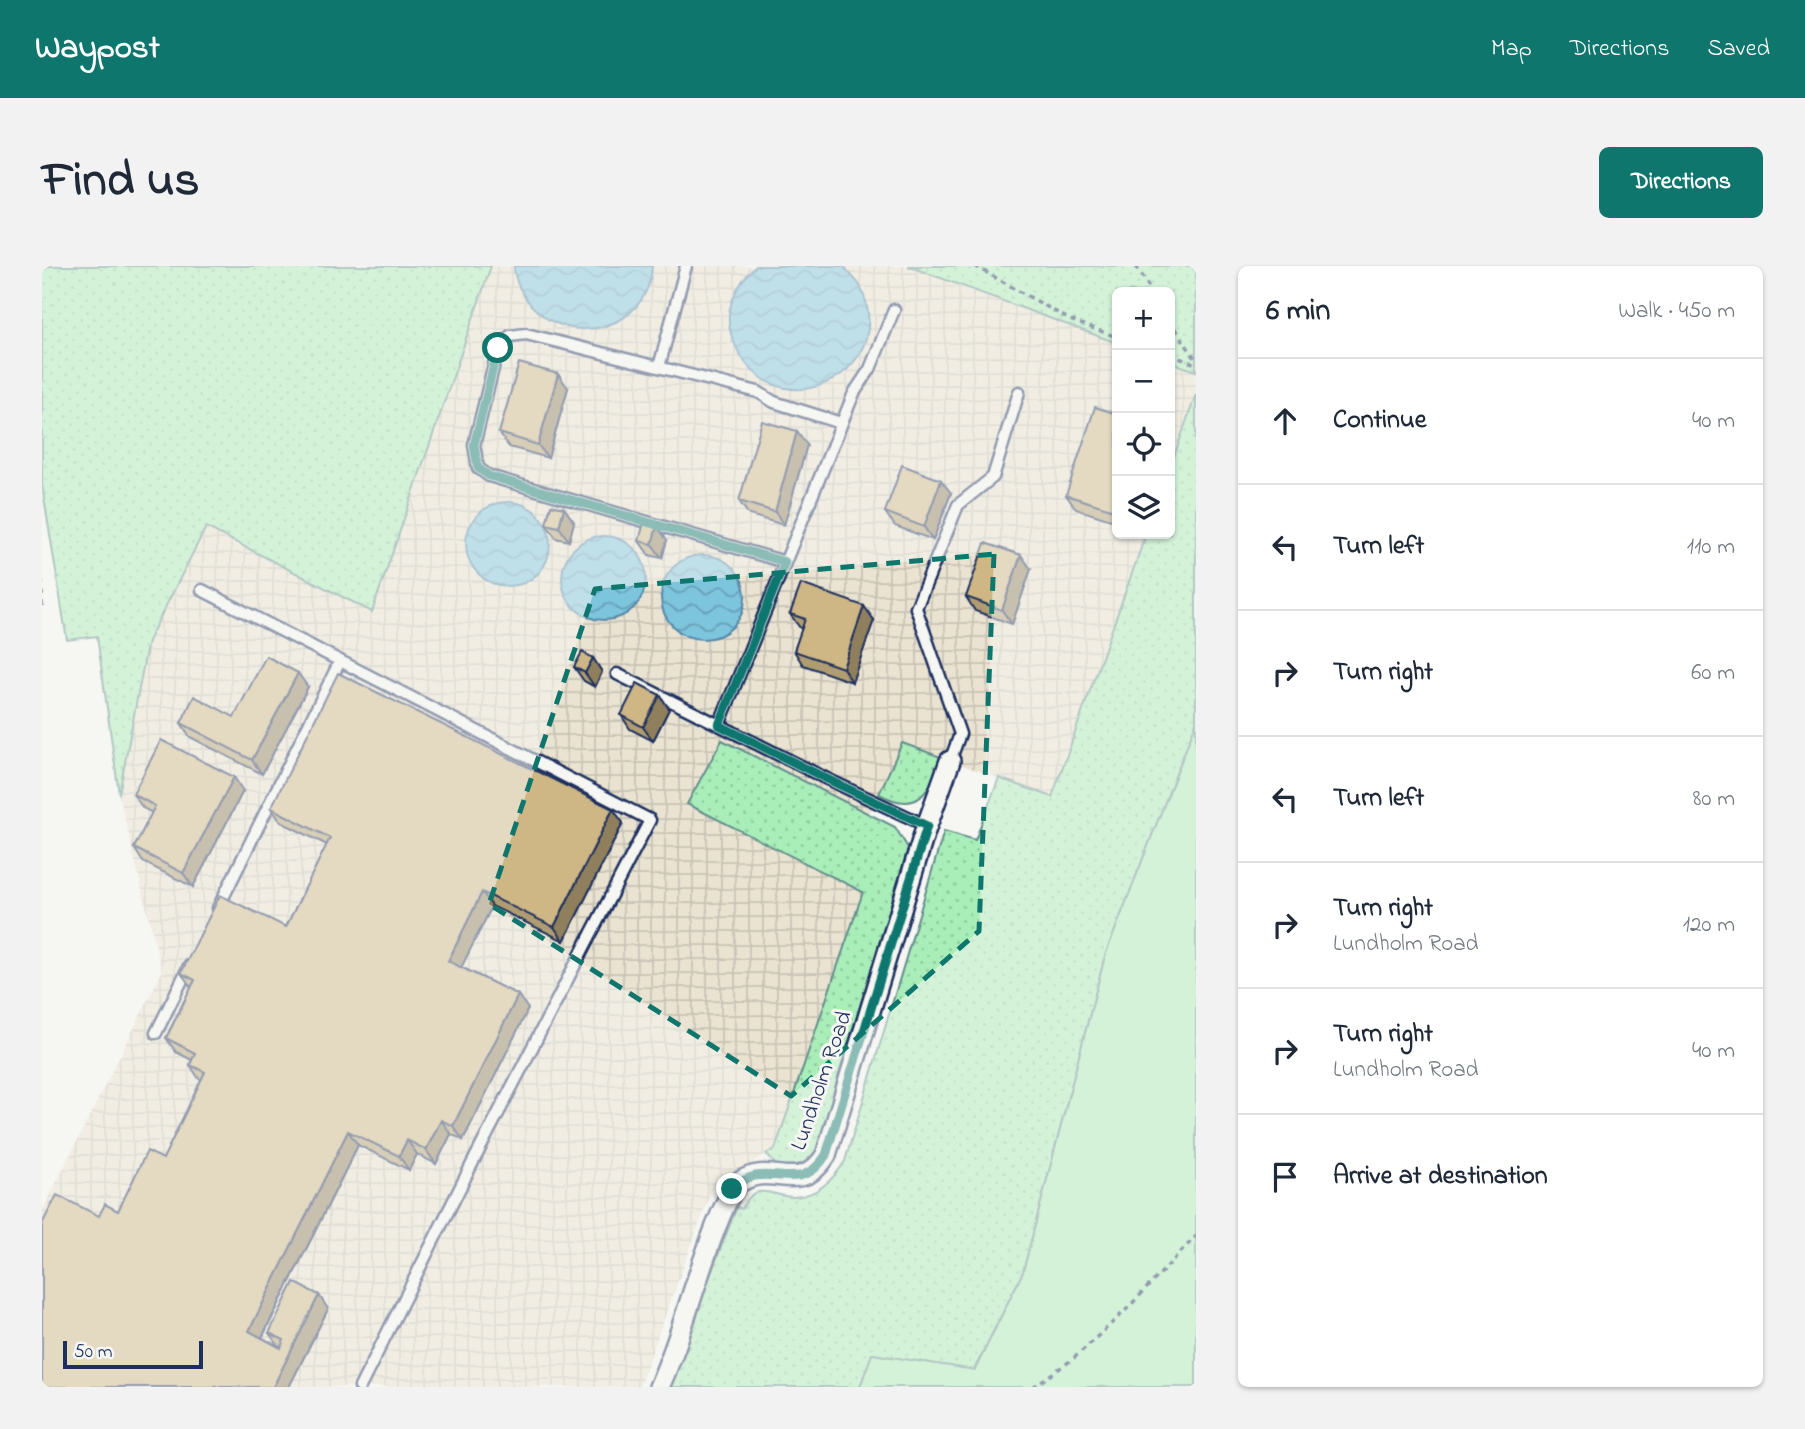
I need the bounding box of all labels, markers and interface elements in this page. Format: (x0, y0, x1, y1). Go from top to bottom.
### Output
text: Waypost (35, 25, 160, 73)
text: Map (1491, 32, 1532, 67)
text: Directions (1570, 32, 1669, 67)
text: Saved (1707, 32, 1770, 67)
text: Find us (42, 146, 199, 218)
button: Directions (1599, 147, 1763, 218)
map controls (1112, 287, 1175, 539)
button: + (1112, 287, 1175, 350)
text: 6 min (1266, 290, 1330, 334)
text: Walk · 450 m (1618, 295, 1735, 328)
route start (482, 332, 513, 363)
button: − (1112, 350, 1175, 413)
icon: ahead (1266, 402, 1304, 440)
text: Continue (1333, 402, 1426, 440)
text: 40 m (1692, 405, 1735, 438)
button: locate (1112, 413, 1175, 476)
button: layers (1112, 476, 1175, 539)
icon: left (1266, 528, 1304, 566)
text: Turn left (1333, 528, 1424, 566)
text: 110 m (1687, 531, 1735, 564)
icon: right (1266, 654, 1304, 692)
text: Turn right (1333, 654, 1433, 692)
text: 60 m (1691, 657, 1735, 690)
icon: left (1266, 780, 1304, 818)
text: Turn left (1333, 780, 1424, 818)
text: 80 m (1693, 783, 1735, 816)
text: Turn right (1333, 890, 1433, 928)
icon: right (1266, 906, 1304, 944)
text: 120 m (1683, 909, 1735, 942)
text: Lundholm Road (1333, 928, 1479, 961)
street label: Lundholm Road (783, 1007, 862, 1155)
text: Turn right (1333, 1016, 1433, 1054)
icon: right (1266, 1032, 1304, 1070)
text: 40 m (1692, 1035, 1735, 1068)
text: Lundholm Road (1333, 1054, 1479, 1087)
icon: arrive (1266, 1158, 1304, 1196)
text: Arrive at destination (1333, 1158, 1548, 1196)
route end (716, 1173, 747, 1204)
scale bar (63, 1338, 203, 1370)
text: 50 m (74, 1339, 113, 1366)

